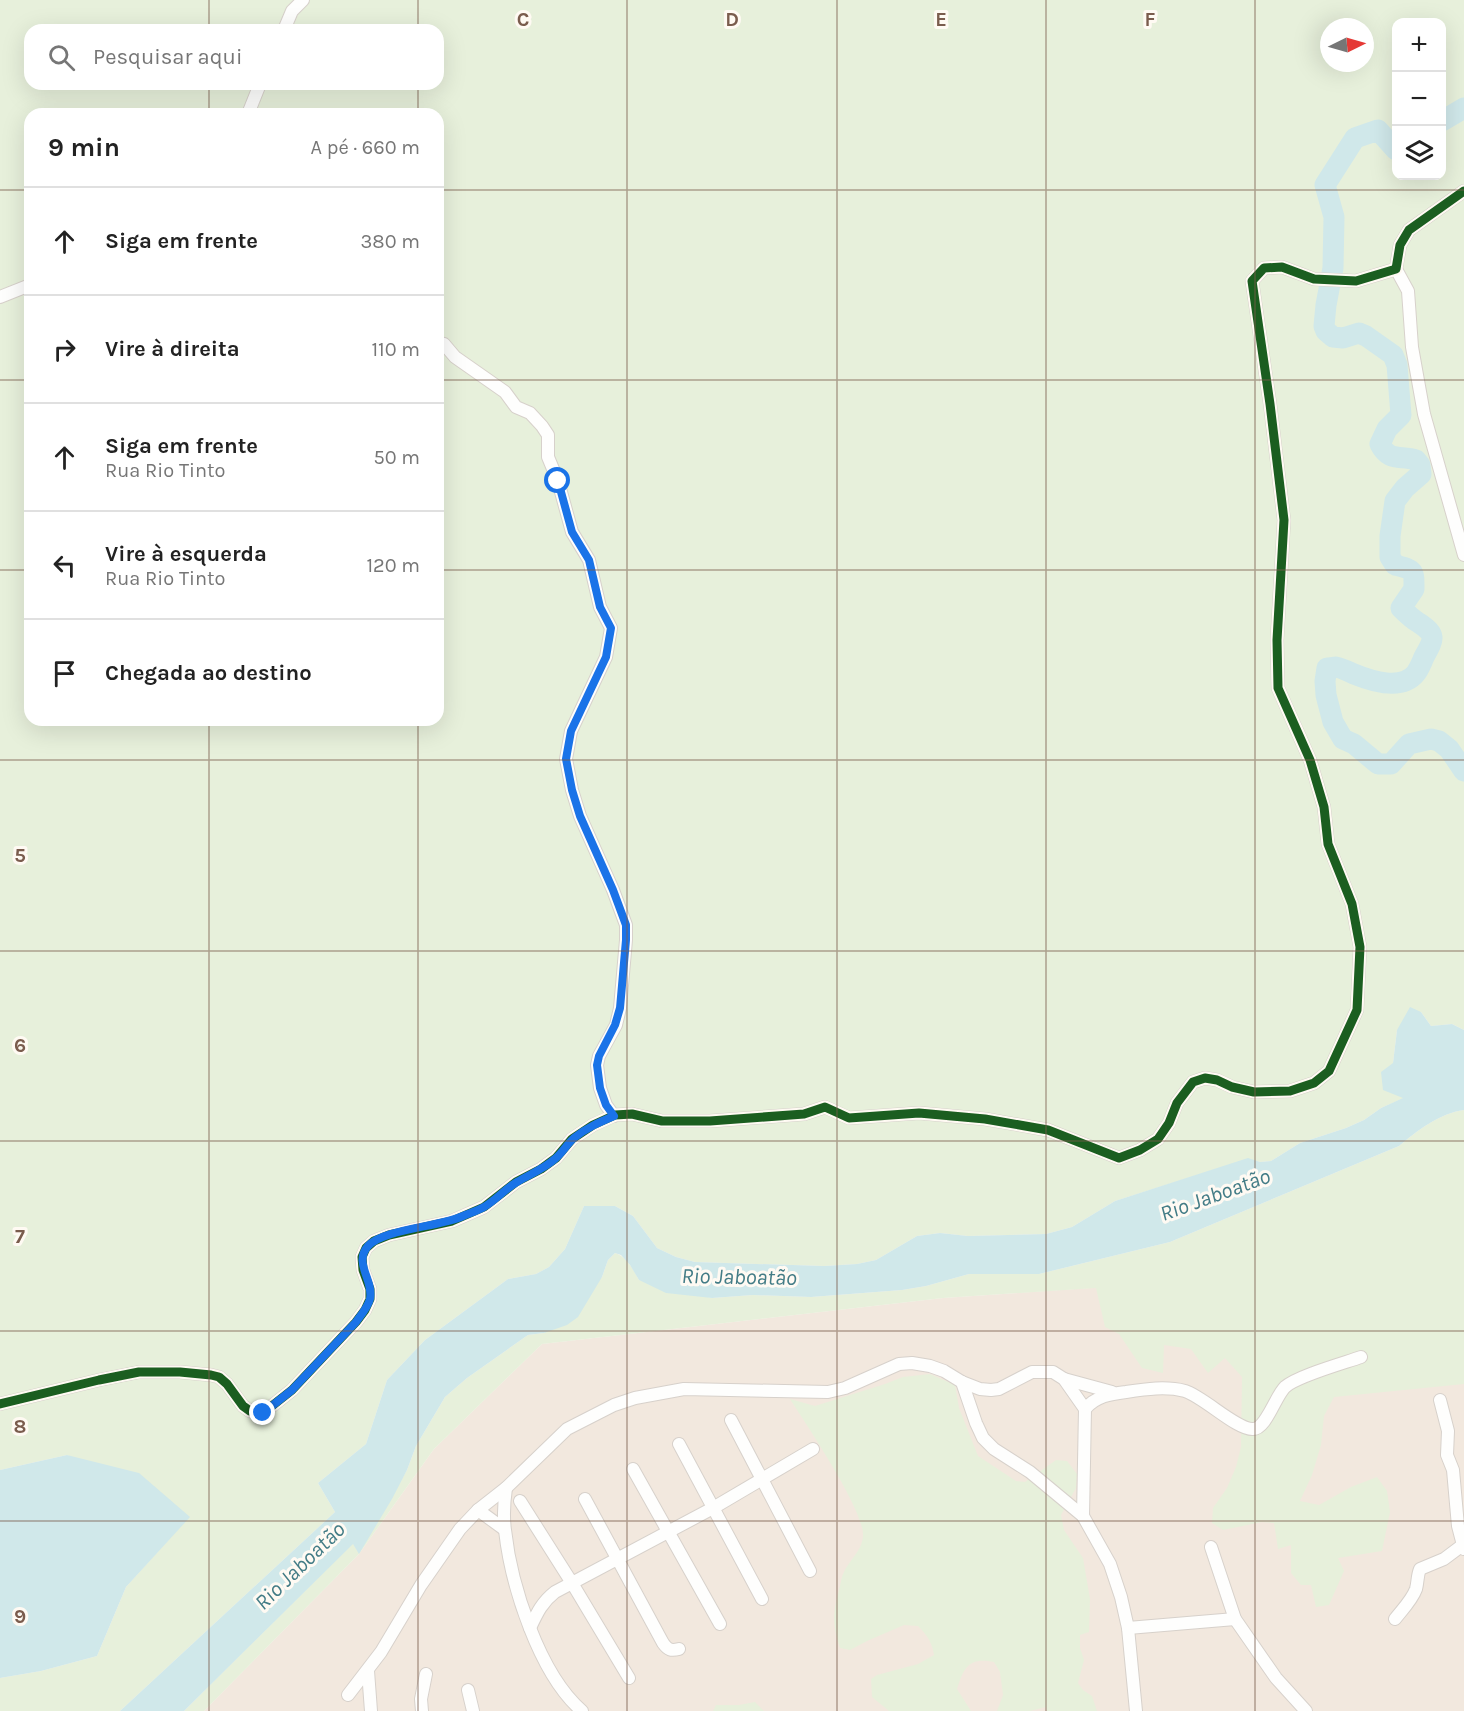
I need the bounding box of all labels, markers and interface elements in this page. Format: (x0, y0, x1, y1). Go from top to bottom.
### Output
text: C (517, 8, 529, 31)
text: D (725, 8, 739, 31)
text: E (935, 8, 947, 31)
text: F (1145, 8, 1156, 31)
north arrow (1320, 18, 1374, 72)
map controls (1392, 18, 1446, 180)
button: + (1392, 18, 1446, 72)
search box (24, 24, 444, 90)
icon: search (45, 41, 78, 74)
text: Pesquisar aqui (93, 44, 242, 70)
button: − (1392, 72, 1446, 126)
button: layers (1392, 126, 1446, 180)
text: 9 min (48, 132, 120, 163)
text: A pé · 660 m (311, 136, 420, 159)
icon: ahead (48, 225, 81, 258)
text: Siga em frente (105, 228, 258, 254)
text: 380 m (361, 230, 420, 253)
icon: right (48, 333, 81, 366)
text: Vire à direita (105, 336, 240, 362)
text: 110 m (371, 338, 420, 361)
text: Siga em frente (105, 433, 258, 459)
icon: ahead (48, 441, 81, 474)
text: 50 m (373, 446, 420, 469)
text: Rua Rio Tinto (105, 459, 226, 482)
route start (544, 467, 570, 493)
text: Vire à esquerda (105, 541, 267, 567)
icon: left (48, 549, 81, 582)
text: 120 m (366, 554, 420, 577)
text: Rua Rio Tinto (105, 567, 226, 590)
icon: arrive (48, 657, 81, 690)
text: Chegada ao destino (105, 660, 312, 686)
text: 5 (14, 844, 26, 867)
text: 6 (14, 1034, 26, 1057)
water label: Rio Jaboatão (1156, 1163, 1274, 1227)
text: 7 (15, 1225, 25, 1248)
water label: Rio Jaboatão (681, 1263, 797, 1291)
route end (249, 1399, 275, 1425)
text: 8 (14, 1415, 26, 1438)
water label: Rio Jaboatão (249, 1516, 351, 1615)
text: 9 (14, 1605, 26, 1628)

